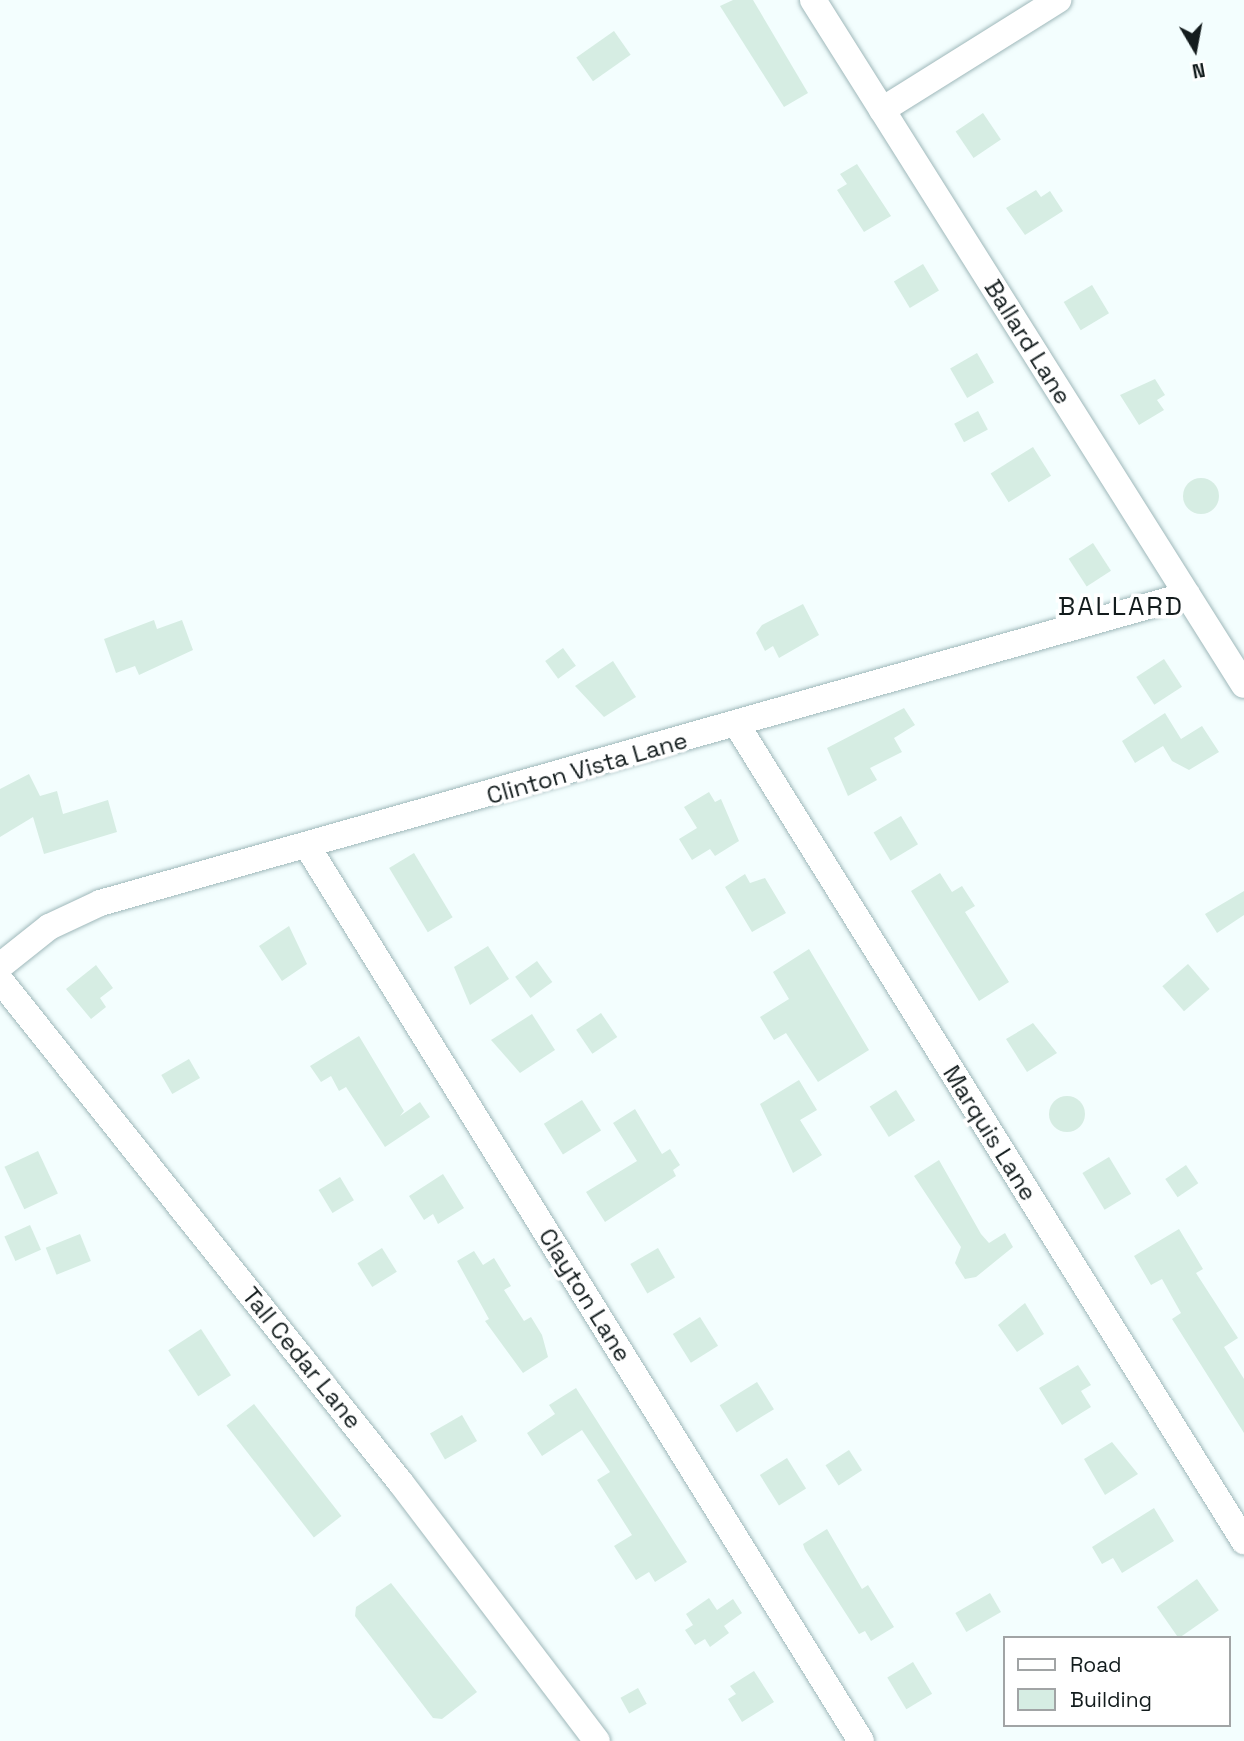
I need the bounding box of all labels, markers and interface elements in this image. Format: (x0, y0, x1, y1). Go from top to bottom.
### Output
north arrow (1160, 14, 1230, 84)
text: N (1190, 57, 1207, 84)
street label: Ballard Lane (978, 274, 1078, 410)
district label: BALLARD (1059, 591, 1183, 623)
street label: Clinton Vista Lane (483, 726, 691, 810)
street label: Marquis Lane (937, 1060, 1043, 1206)
street label: Clayton Lane (533, 1223, 637, 1367)
street label: Tall Cedar Lane (236, 1281, 368, 1435)
legend (1002, 1636, 1230, 1727)
text: Road (1070, 1651, 1122, 1678)
text: Building (1070, 1686, 1152, 1713)

